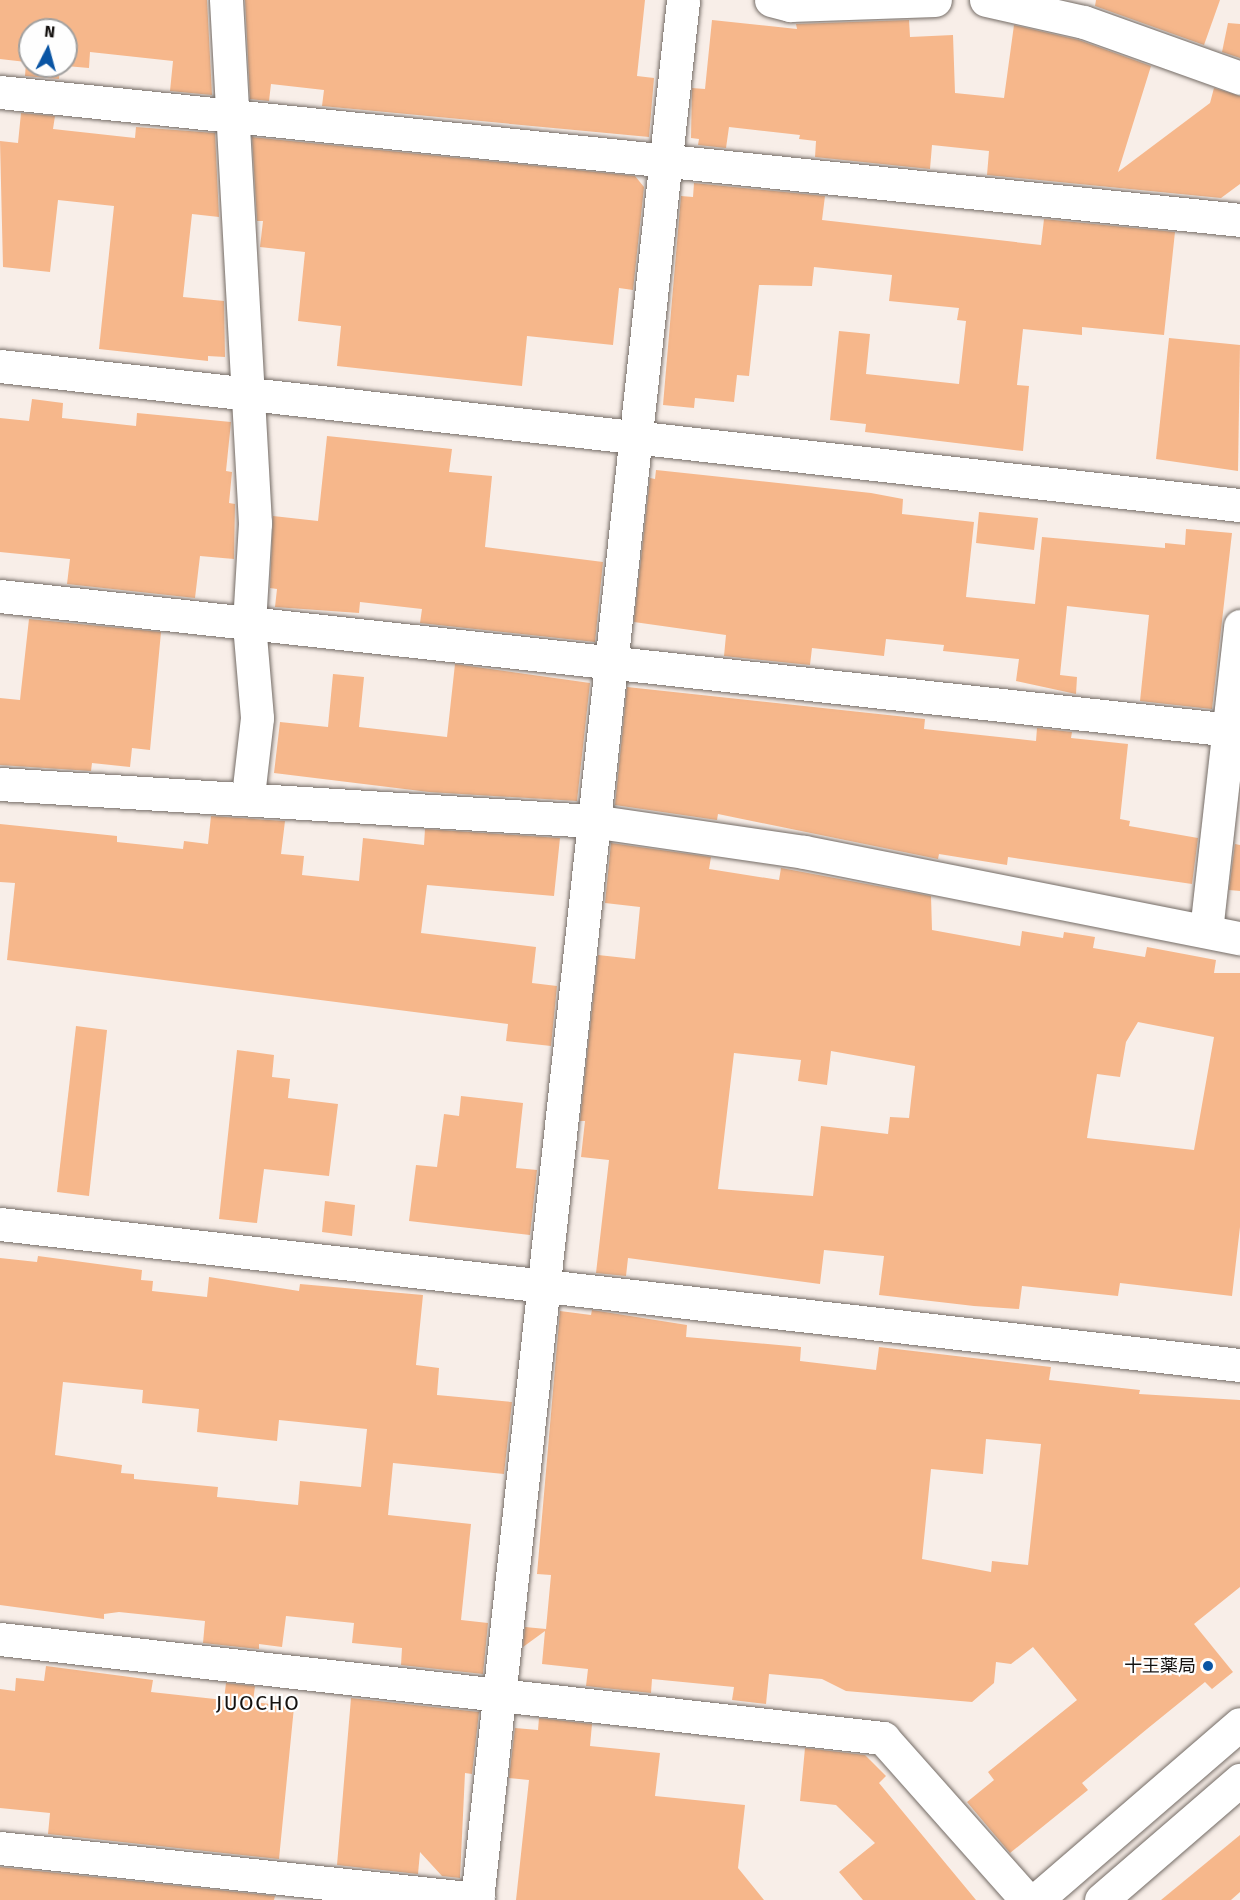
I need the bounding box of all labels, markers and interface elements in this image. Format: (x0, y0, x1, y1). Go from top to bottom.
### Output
north arrow (18, 18, 78, 78)
text: N (43, 22, 56, 42)
place label: 十王薬局 (1124, 1655, 1196, 1677)
marker: 十王薬局 (1201, 1659, 1215, 1673)
district label: JUOCHO (216, 1690, 300, 1716)

